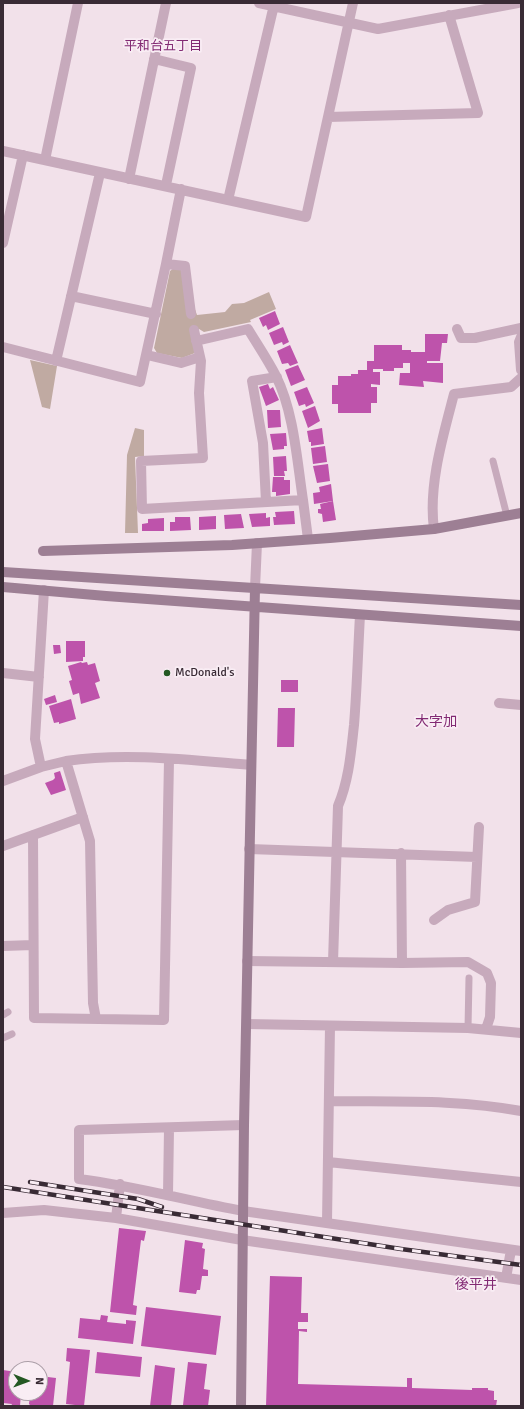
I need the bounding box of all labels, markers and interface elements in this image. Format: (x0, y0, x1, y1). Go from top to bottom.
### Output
district label: 平和台五丁目 (124, 39, 202, 55)
place label: McDonald's (175, 666, 235, 680)
marker: McDonald's (162, 668, 172, 678)
district label: 大字加 (415, 714, 457, 730)
district label: 後平井 (455, 1277, 497, 1293)
north arrow (8, 1361, 48, 1401)
text: N (33, 1377, 46, 1385)

